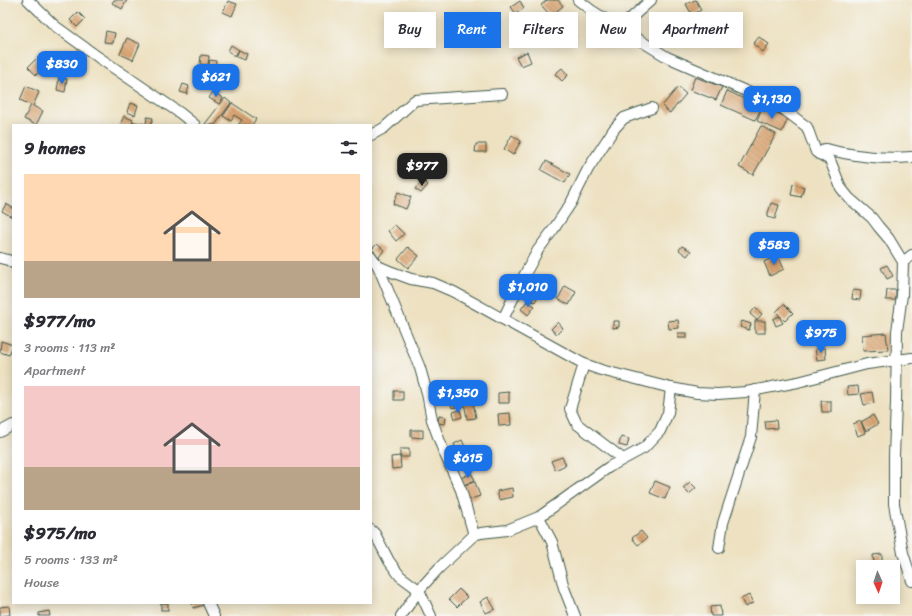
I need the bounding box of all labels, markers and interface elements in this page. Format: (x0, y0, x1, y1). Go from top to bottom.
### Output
chip: Buy (384, 12, 436, 48)
chip: Rent (444, 12, 501, 48)
chip: Filters (509, 12, 578, 48)
chip: New (586, 12, 641, 48)
chip: Apartment (649, 12, 743, 48)
pin: $830 (38, 51, 86, 85)
text: $830 (46, 52, 78, 75)
pin: $621 (192, 64, 240, 98)
text: $621 (201, 65, 231, 88)
pin: $1,130 (739, 86, 805, 120)
text: $1,130 (753, 87, 791, 110)
text: 9 homes (24, 133, 85, 163)
icon: filters (338, 137, 360, 159)
pin: $977 (398, 153, 446, 187)
text: $977 (406, 154, 438, 177)
icon: home (156, 200, 228, 272)
pin: $583 (750, 232, 798, 266)
text: $583 (758, 233, 790, 256)
pin: $1,010 (495, 274, 561, 308)
text: $1,010 (508, 275, 548, 298)
text: $977/mo (24, 306, 95, 336)
pin: $975 (797, 320, 845, 354)
text: $975 (805, 321, 837, 344)
text: 3 rooms · 113 m² (24, 336, 115, 359)
text: Apartment (24, 359, 85, 382)
pin: $1,350 (425, 380, 491, 414)
text: $1,350 (437, 381, 479, 404)
icon: home (156, 412, 228, 484)
pin: $615 (444, 445, 492, 479)
text: $615 (453, 446, 483, 469)
text: $975/mo (24, 518, 96, 548)
text: 5 rooms · 133 m² (24, 548, 118, 571)
north arrow (856, 560, 900, 604)
map controls (856, 560, 900, 604)
text: House (24, 571, 59, 594)

